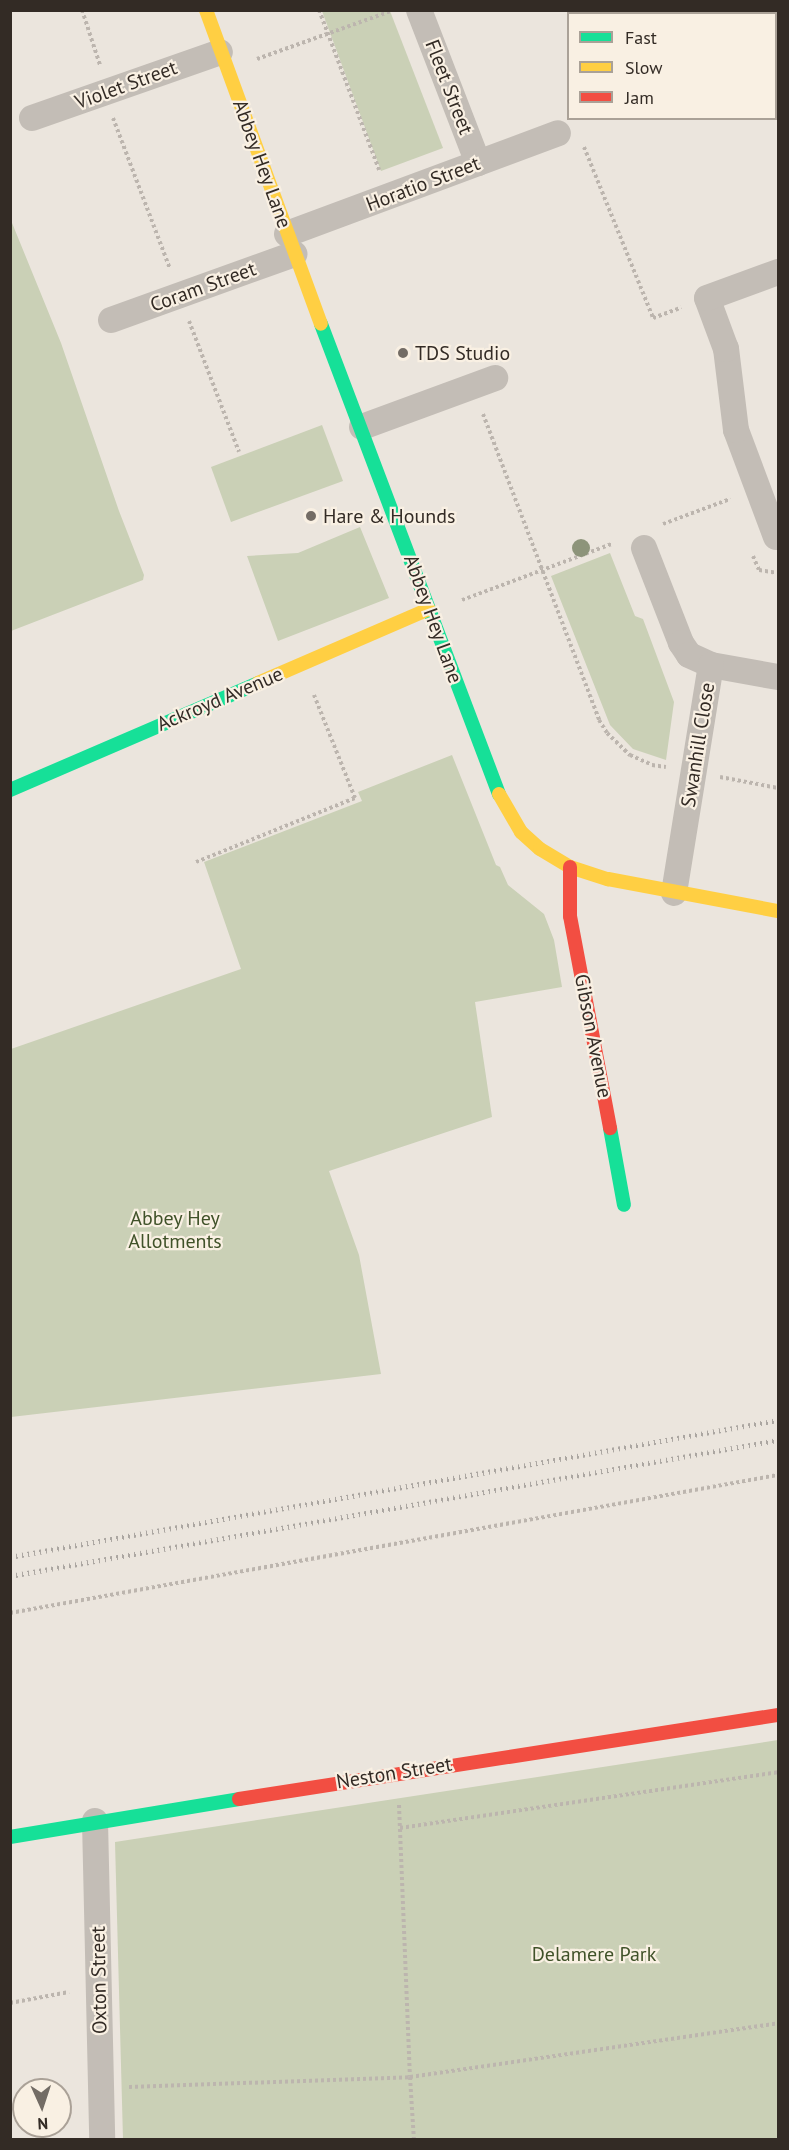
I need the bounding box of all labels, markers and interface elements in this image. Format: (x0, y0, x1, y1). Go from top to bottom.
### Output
legend (567, 12, 777, 120)
text: Fast (625, 26, 657, 49)
street label: Fleet Street (420, 36, 478, 138)
street label: Violet Street (72, 55, 180, 115)
text: Slow (625, 56, 663, 79)
text: Jam (625, 86, 654, 109)
street label: Abbey Hey Lane (227, 96, 297, 232)
street label: Horatio Street (363, 151, 483, 217)
street label: Coram Street (147, 257, 259, 317)
place label: TDS Studio (415, 341, 510, 365)
marker: TDS Studio (396, 346, 410, 360)
place label: Hare & Hounds (323, 504, 455, 528)
marker: Hare & Hounds (304, 509, 318, 523)
street label: Abbey Hey Lane (398, 551, 468, 687)
street label: Ackroyd Avenue (153, 662, 287, 736)
street label: Swanhill Close (676, 681, 720, 809)
street label: Gibson Avenue (569, 972, 617, 1100)
park label: Abbey Hey Allotments (128, 1207, 222, 1254)
street label: Neston Street (335, 1752, 453, 1794)
street label: Oxton Street (86, 1926, 112, 2034)
park label: Delamere Park (532, 1942, 656, 1966)
north arrow (12, 2078, 72, 2138)
text: N (37, 2114, 49, 2134)

